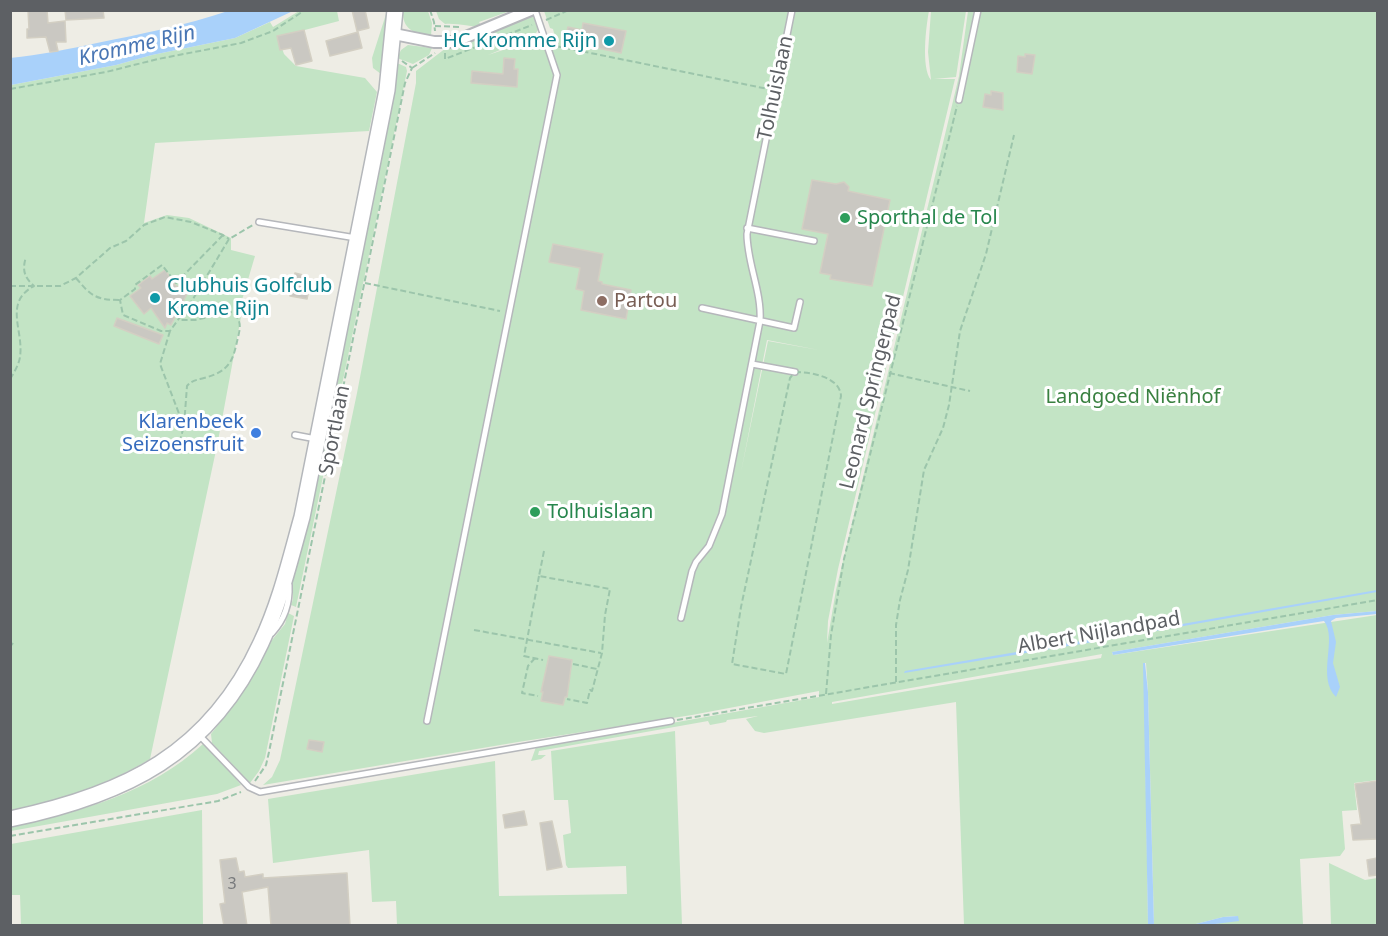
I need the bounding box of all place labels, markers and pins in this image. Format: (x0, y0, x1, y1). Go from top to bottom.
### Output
place label: HC Kromme Rijn (443, 29, 597, 53)
marker: HC Kromme Rijn (602, 34, 616, 48)
place label: Sporthal de Tol (857, 206, 998, 230)
marker: Sporthal de Tol (838, 211, 852, 225)
place label: Clubhuis Golfclub Krome Rijn (167, 274, 332, 321)
place label: Partou (614, 289, 677, 313)
marker: Clubhuis Golfclub Krome Rijn (148, 291, 162, 305)
marker: Partou (595, 294, 609, 308)
place label: Klarenbeek Seizoensfruit (122, 410, 244, 457)
marker: Klarenbeek Seizoensfruit (249, 426, 263, 440)
place label: Tolhuislaan (547, 500, 653, 524)
marker: Tolhuislaan (528, 505, 542, 519)

